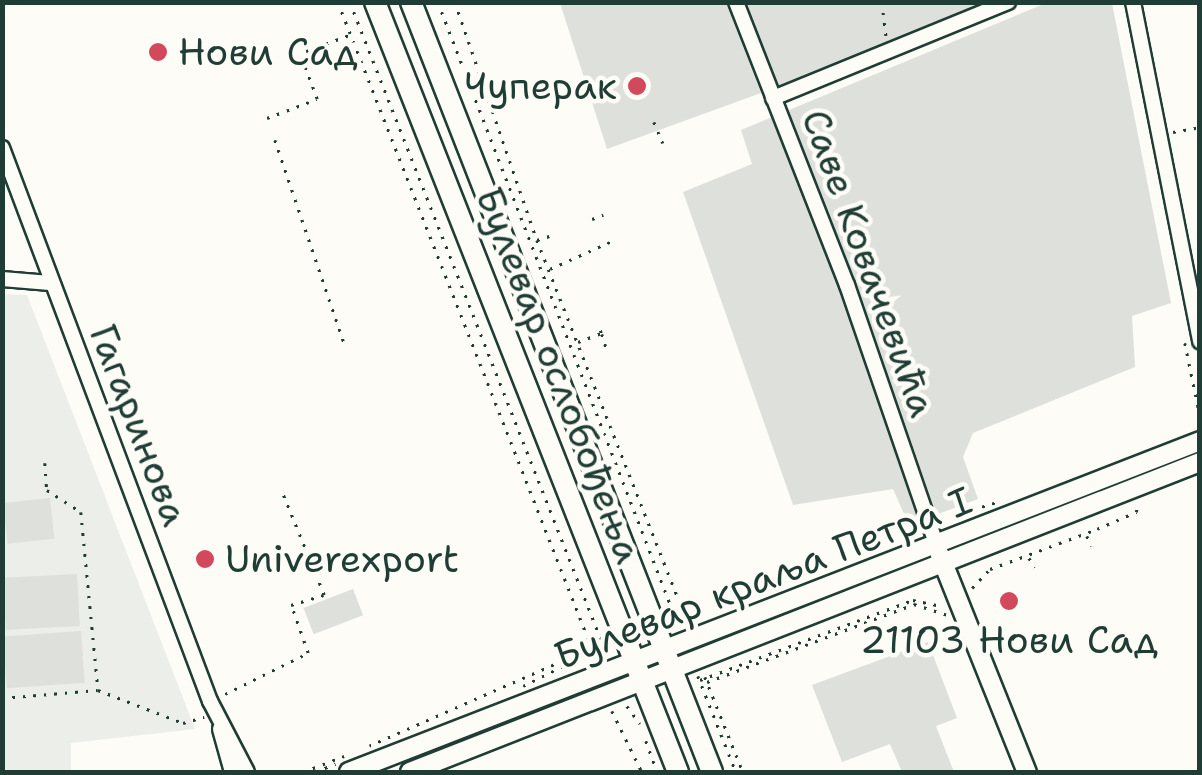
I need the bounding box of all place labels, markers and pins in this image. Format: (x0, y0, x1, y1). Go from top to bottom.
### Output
place label: Нови Сад (178, 29, 358, 75)
marker: Нови Сад (147, 41, 169, 63)
place label: Чуперак (464, 63, 617, 109)
marker: Чуперак (626, 75, 648, 97)
place label: Univerexport (225, 536, 459, 582)
marker: Univerexport (194, 548, 216, 570)
marker: 21103 Нови Сад (998, 590, 1020, 612)
place label: 21103 Нови Сад (860, 617, 1158, 663)

